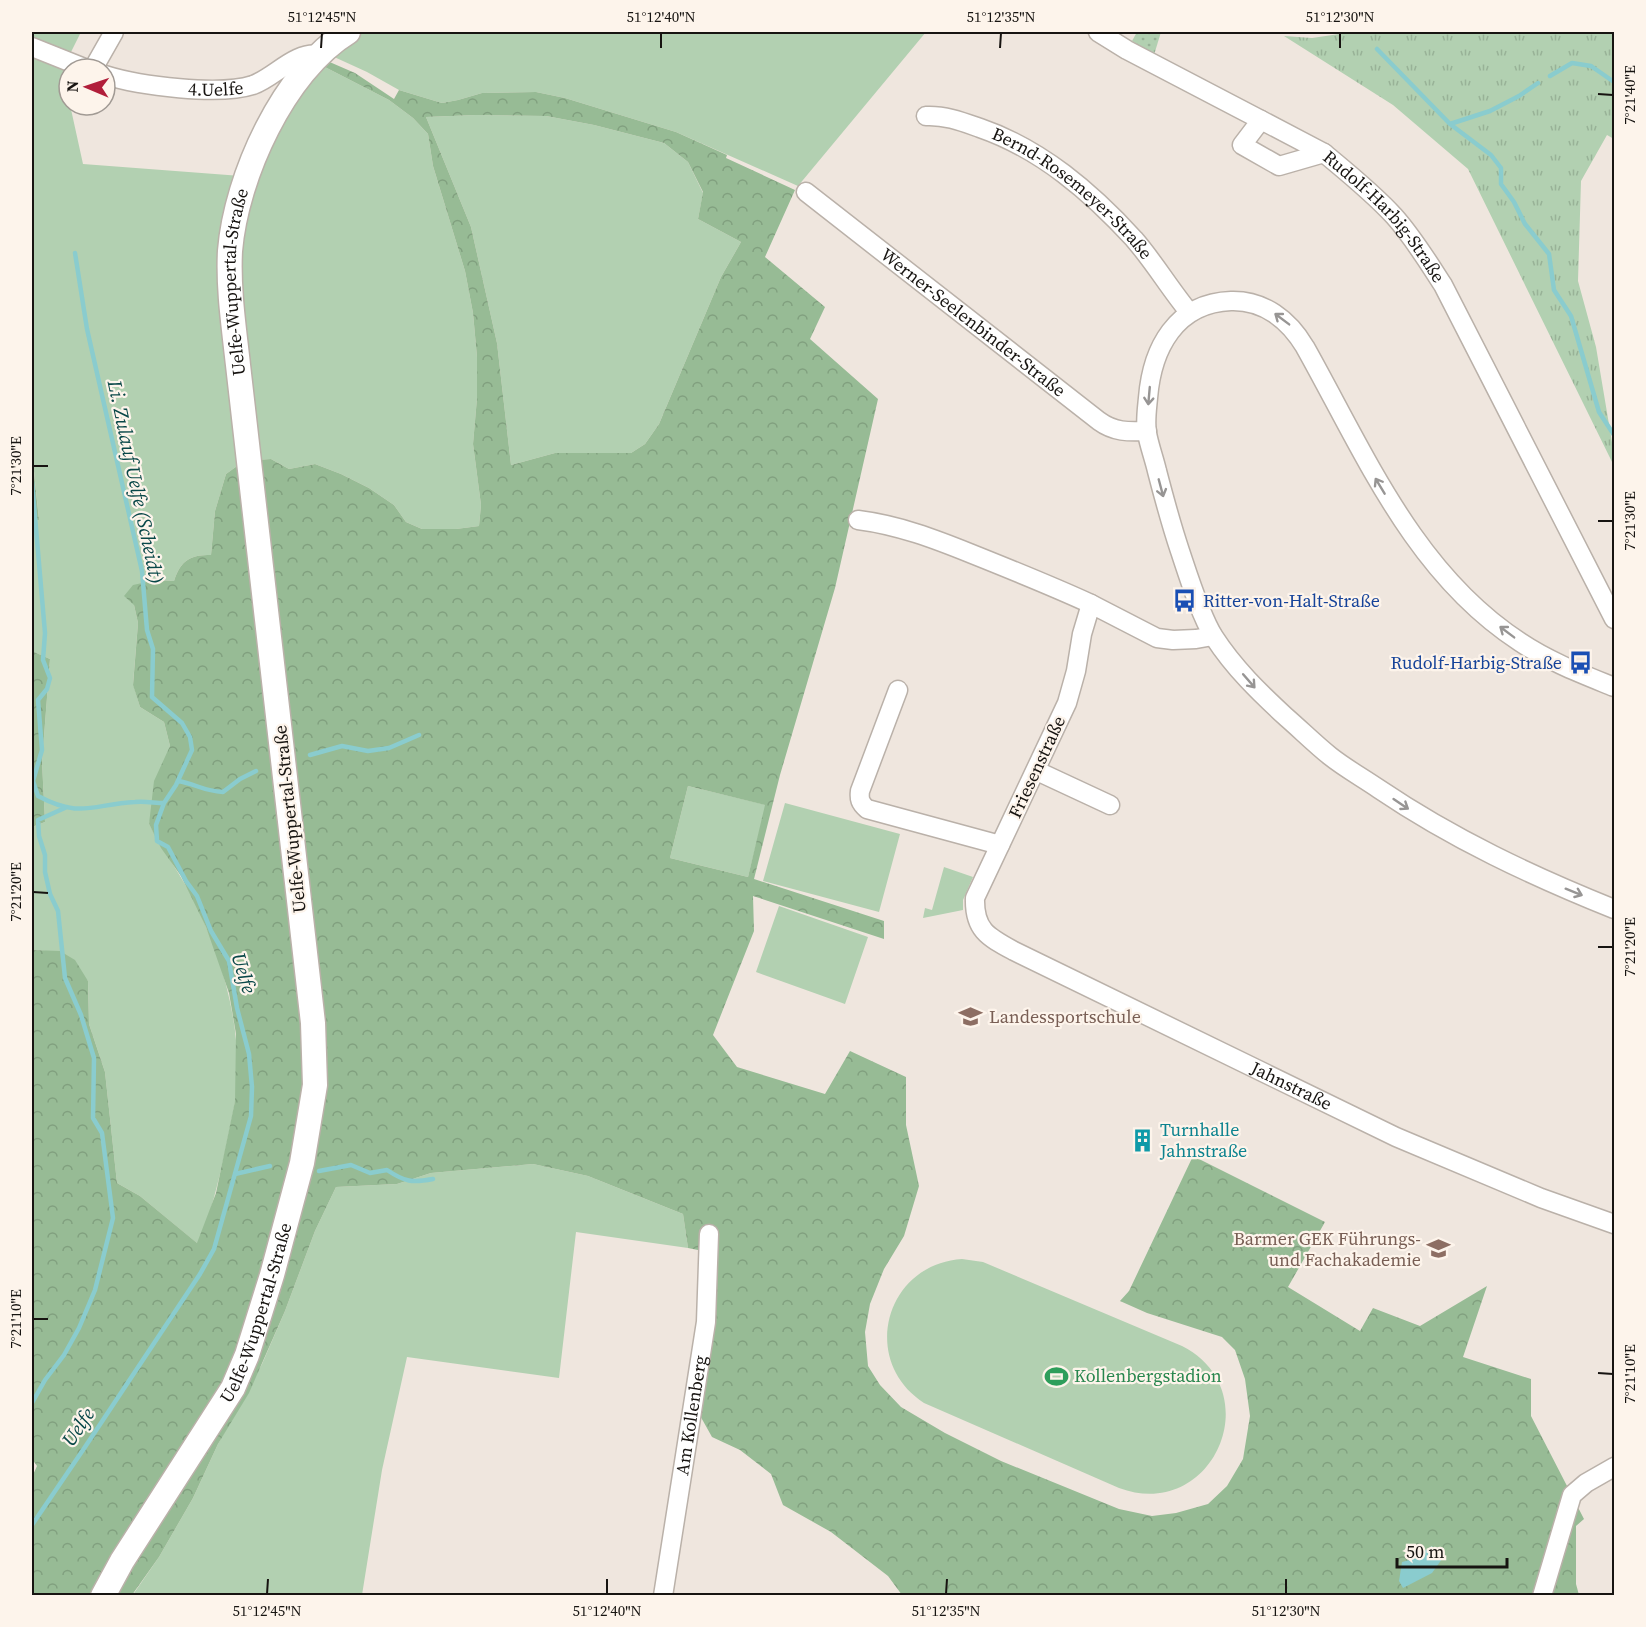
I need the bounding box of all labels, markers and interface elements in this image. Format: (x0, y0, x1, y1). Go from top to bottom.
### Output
text: 51°12'45"N (287, 6, 357, 27)
text: 51°12'40"N (626, 6, 696, 27)
text: 51°12'35"N (966, 6, 1036, 27)
text: 51°12'30"N (1305, 6, 1375, 27)
north arrow (57, 57, 117, 117)
text: 7°21'40"E (1619, 65, 1640, 125)
street label: 4.Uelfe (187, 75, 245, 102)
text: N (61, 80, 83, 93)
street label: Bernd-Rosemeyer-Straße (988, 121, 1159, 264)
street label: Rudolf-Harbig-Straße (1318, 144, 1451, 287)
street label: Uelfe-Wuppertal-Straße (217, 185, 254, 377)
street label: Werner-Seelenbinder-Straße (876, 242, 1071, 402)
one-way arrow (1274, 313, 1290, 325)
water label: Li. Zulauf Uelfe (Scheidt) (100, 376, 171, 587)
one-way arrow (1143, 385, 1154, 405)
text: 7°21'30"E (5, 436, 26, 496)
one-way arrow (1156, 478, 1168, 497)
one-way arrow (1374, 478, 1386, 495)
text: 7°21'30"E (1619, 491, 1640, 551)
bus stop icon: Ritter-von-Halt-Straße (1172, 588, 1198, 614)
place label: Ritter-von-Halt-Straße (1203, 588, 1380, 613)
one-way arrow (1499, 626, 1515, 639)
place label: Rudolf-Harbig-Straße (1391, 650, 1562, 675)
bus stop icon: Rudolf-Harbig-Straße (1567, 650, 1593, 676)
one-way arrow (1242, 674, 1256, 689)
street label: Friesenstraße (1002, 712, 1071, 822)
street label: Uelfe-Wuppertal-Straße (267, 724, 312, 914)
one-way arrow (1392, 797, 1409, 810)
text: 7°21'20"E (5, 862, 26, 922)
one-way arrow (1564, 887, 1583, 898)
text: 7°21'20"E (1619, 917, 1640, 977)
water label: Uelfe (225, 949, 263, 997)
school or university icon: Landessportschule (958, 1004, 984, 1030)
place label: Landessportschule (989, 1004, 1141, 1029)
street label: Jahnstraße (1246, 1055, 1336, 1116)
place label: Turnhalle Jahnstraße (1159, 1117, 1247, 1163)
building icon: Turnhalle Jahnstraße (1129, 1127, 1155, 1153)
street label: Uelfe-Wuppertal-Straße (214, 1220, 297, 1408)
place label: Barmer GEK Führungs- und Fachakademie (1234, 1226, 1421, 1272)
school or university icon: Barmer GEK Führungs- und Fachakademie (1426, 1236, 1452, 1262)
text: 7°21'10"E (5, 1289, 26, 1349)
text: 7°21'10"E (1619, 1344, 1640, 1404)
street label: Am Kollenberg (669, 1353, 713, 1477)
sports icon: Kollenbergstadion (1043, 1363, 1069, 1389)
place label: Kollenbergstadion (1074, 1363, 1222, 1388)
water label: Uelfe (55, 1402, 101, 1452)
scale bar (1397, 1531, 1506, 1569)
text: 50 m (1406, 1539, 1444, 1564)
text: 51°12'45"N (232, 1600, 302, 1621)
text: 51°12'40"N (572, 1600, 642, 1621)
text: 51°12'35"N (911, 1600, 981, 1621)
text: 51°12'30"N (1251, 1600, 1321, 1621)

